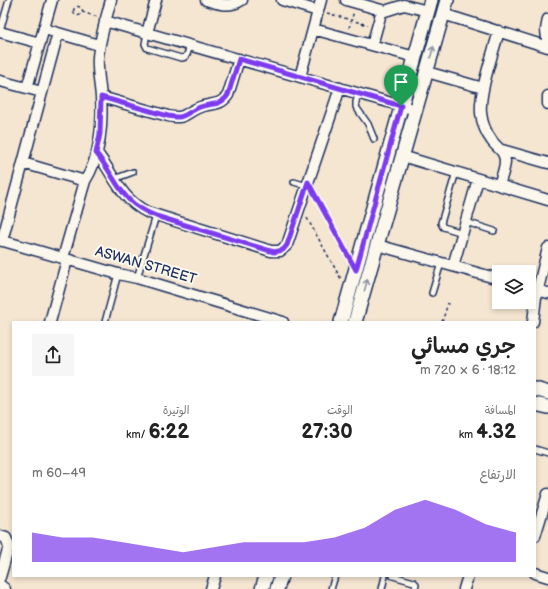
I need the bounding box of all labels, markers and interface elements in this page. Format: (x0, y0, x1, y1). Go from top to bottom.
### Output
one-way arrow (429, 46, 436, 59)
pin (384, 65, 418, 106)
icon: arrive (390, 71, 412, 93)
street label: ASWAN STREET (93, 242, 199, 288)
map controls (492, 265, 536, 309)
button: layers (492, 265, 536, 309)
one-way arrow (363, 278, 370, 291)
text: جري مسائي (411, 333, 516, 360)
button: share (32, 334, 74, 376)
text: 18:12 · 6 × 720 m (420, 362, 516, 378)
text: الوتيرة (163, 404, 189, 417)
text: الوقت (327, 404, 353, 417)
text: المسافة (485, 404, 516, 417)
text: 6:22 (148, 420, 189, 444)
text: 27:30 (301, 420, 353, 444)
text: 4.32 (476, 420, 516, 444)
text: /km (126, 428, 148, 441)
text: km (459, 428, 476, 441)
text: 49–60 m (32, 465, 86, 481)
text: الارتفاع (480, 467, 516, 483)

